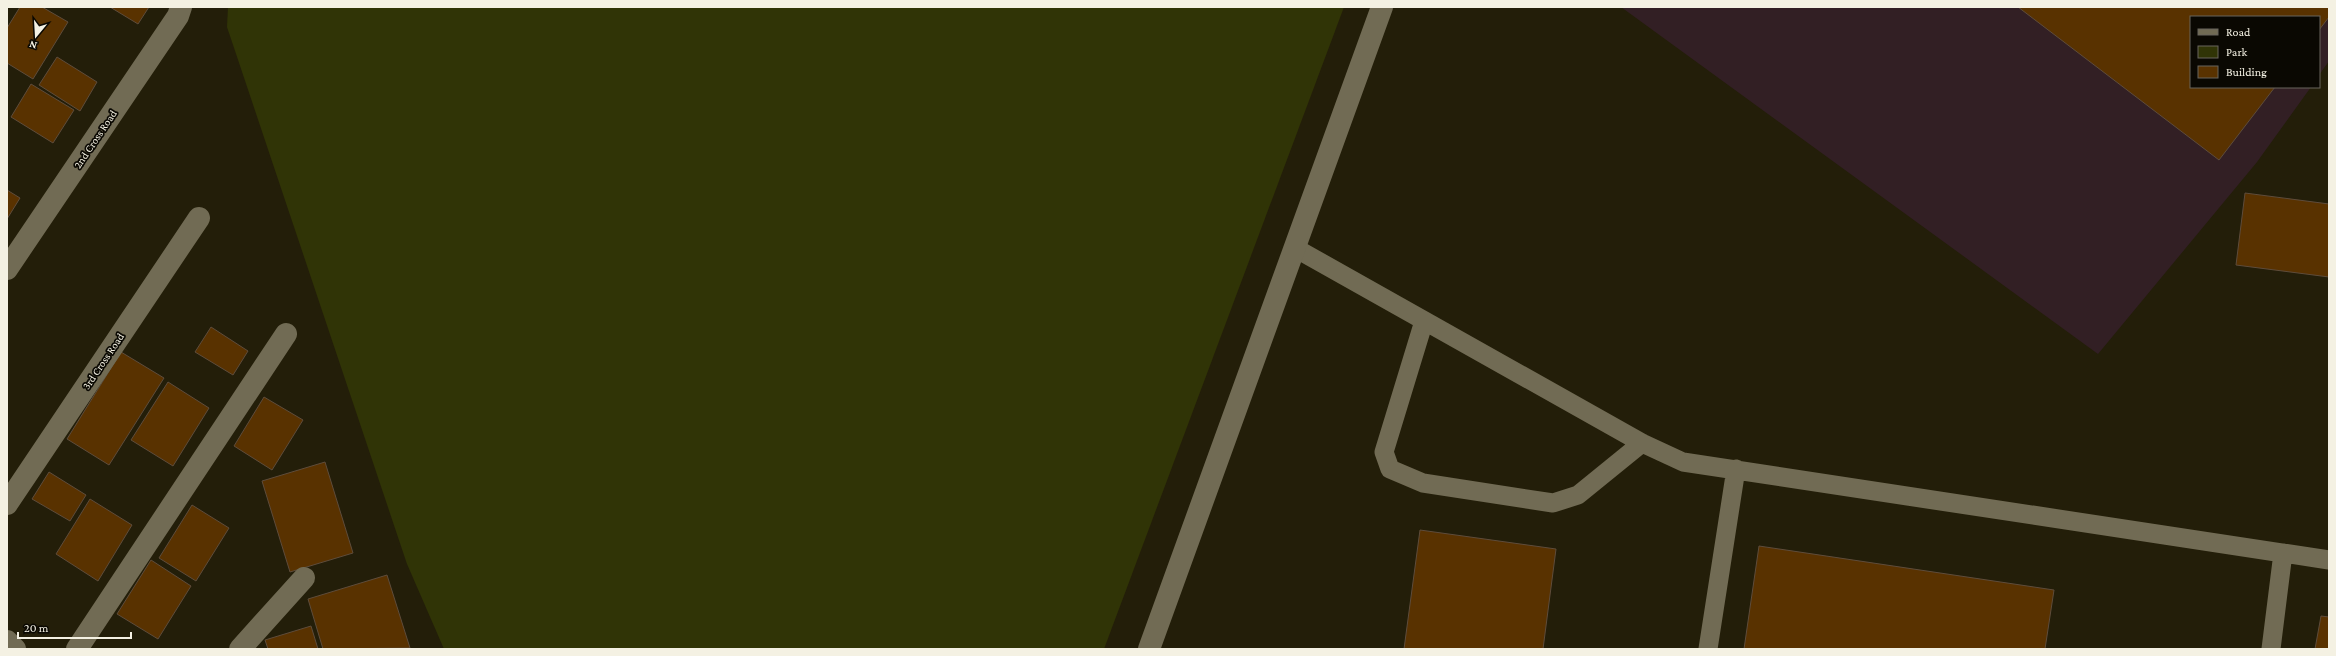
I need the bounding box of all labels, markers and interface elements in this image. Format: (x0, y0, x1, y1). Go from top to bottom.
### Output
north arrow (16, 16, 56, 56)
legend (2190, 16, 2320, 88)
text: Road (2226, 25, 2251, 39)
text: N (27, 38, 38, 52)
text: Park (2226, 45, 2248, 59)
text: Building (2226, 65, 2267, 79)
street label: 2nd Cross Road (71, 107, 119, 170)
street label: 3rd Cross Road (80, 330, 126, 391)
scale bar (18, 614, 131, 640)
text: 20 m (24, 621, 49, 635)

